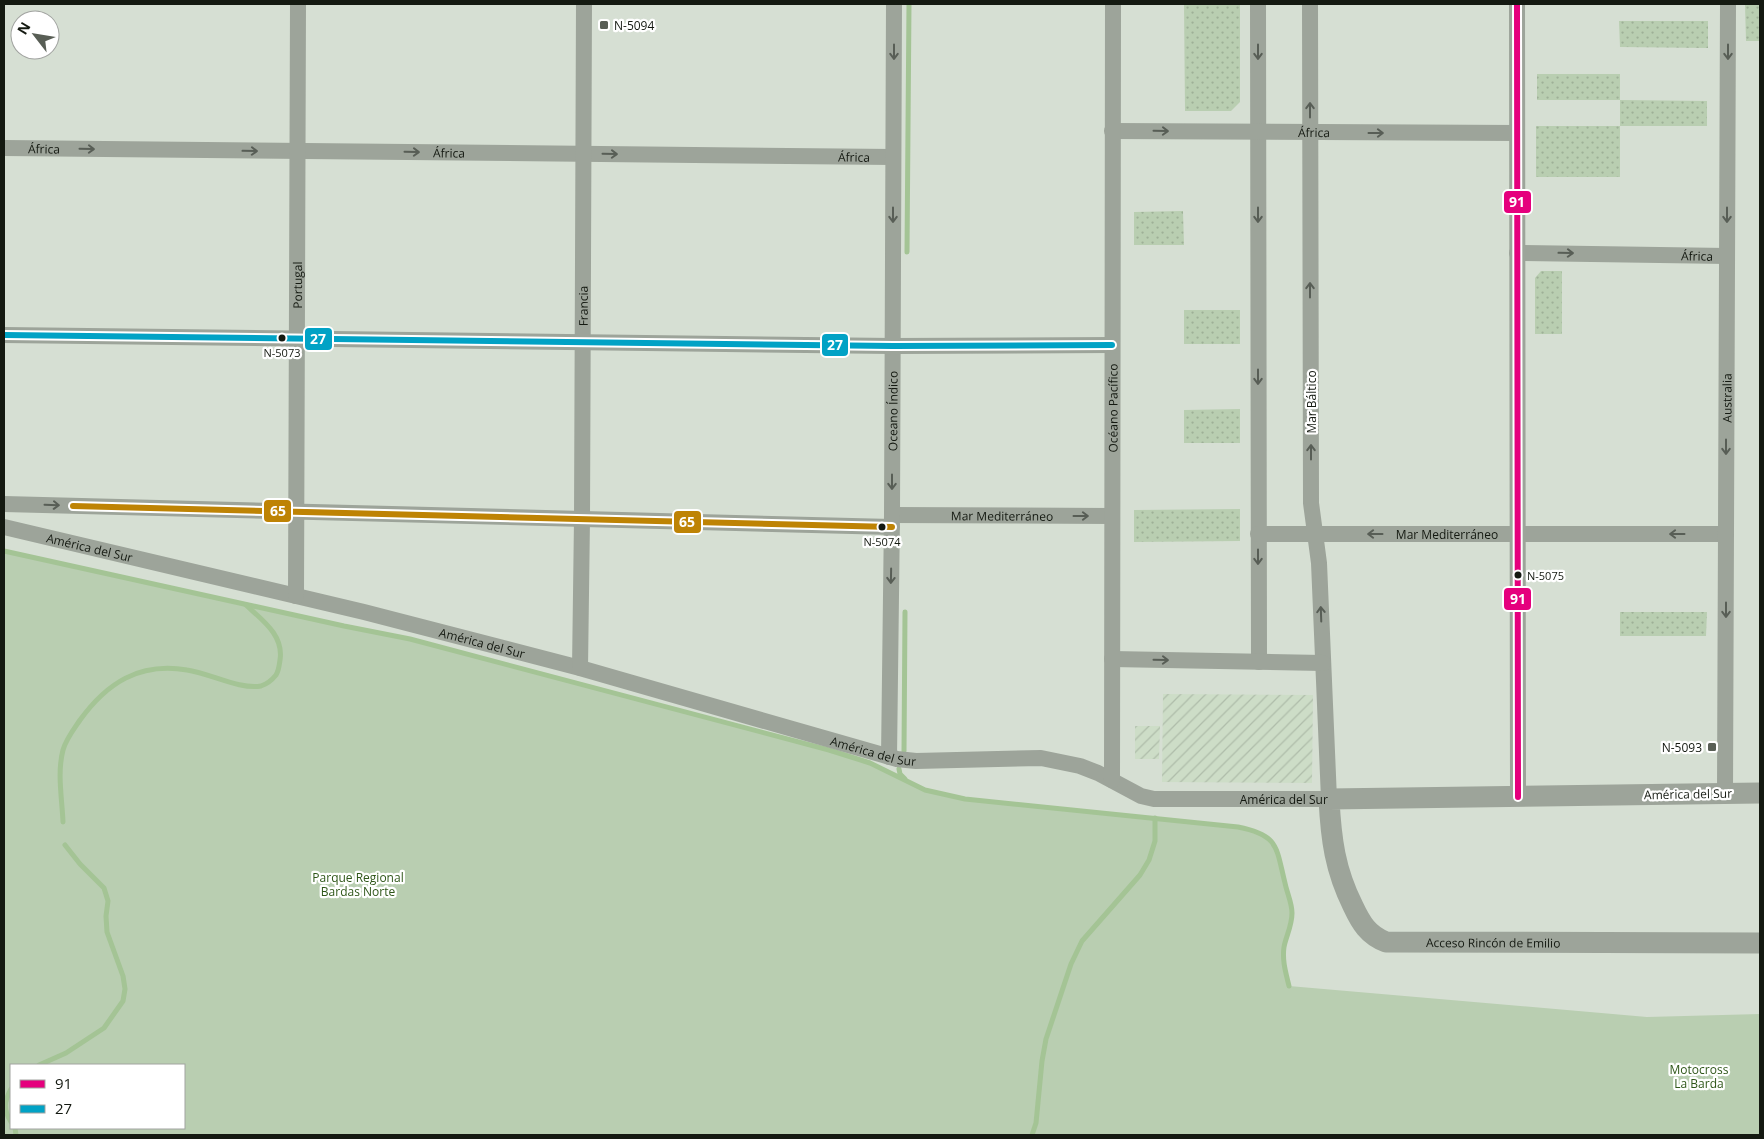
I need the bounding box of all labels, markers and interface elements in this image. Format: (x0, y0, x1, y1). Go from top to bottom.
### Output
north arrow (10, 10, 60, 60)
place label: N-5094 (614, 17, 654, 34)
text: N (12, 18, 35, 38)
marker: N-5094 (598, 19, 610, 31)
one-way arrow (889, 44, 899, 60)
one-way arrow (1253, 44, 1263, 60)
one-way arrow (1723, 44, 1733, 60)
one-way arrow (1305, 102, 1315, 118)
street label: África (1298, 123, 1330, 141)
one-way arrow (1152, 126, 1169, 136)
one-way arrow (1368, 128, 1384, 138)
street label: África (28, 140, 60, 157)
one-way arrow (79, 144, 95, 154)
street label: África (433, 144, 465, 161)
one-way arrow (242, 146, 258, 155)
one-way arrow (404, 147, 420, 157)
street label: África (838, 148, 870, 165)
one-way arrow (602, 149, 618, 159)
line badge: 91 (1503, 190, 1532, 214)
text: 91 (1509, 192, 1525, 211)
one-way arrow (888, 206, 898, 223)
one-way arrow (1253, 206, 1263, 223)
one-way arrow (1722, 206, 1732, 223)
street label: África (1681, 247, 1713, 264)
one-way arrow (1558, 249, 1574, 258)
street label: Portugal (288, 261, 306, 309)
one-way arrow (1305, 282, 1315, 298)
street label: Francia (574, 286, 591, 326)
line badge: 27 (304, 327, 333, 351)
text: 27 (310, 329, 326, 348)
marker: N-5073 (277, 333, 287, 343)
line badge: 27 (821, 333, 849, 357)
text: 27 (827, 335, 843, 354)
place label: N-5073 (264, 345, 300, 360)
street label: Océano Pacífico (1104, 364, 1121, 452)
one-way arrow (1253, 369, 1263, 385)
street label: Mar Báltico (1303, 370, 1320, 434)
street label: Oceano Índico (884, 371, 901, 451)
street label: Australia (1718, 373, 1735, 423)
one-way arrow (1722, 439, 1731, 455)
one-way arrow (1306, 445, 1316, 461)
one-way arrow (887, 474, 897, 490)
line badge: 65 (263, 499, 292, 523)
one-way arrow (44, 501, 60, 510)
text: 65 (270, 501, 286, 520)
street label: Mar Mediterráneo (951, 507, 1053, 524)
line badge: 65 (673, 510, 702, 534)
one-way arrow (1072, 511, 1089, 521)
text: 65 (679, 512, 695, 531)
marker: N-5074 (877, 522, 887, 532)
street label: Mar Mediterráneo (1396, 526, 1498, 543)
street label: América del Sur (45, 529, 135, 566)
one-way arrow (1367, 529, 1384, 539)
one-way arrow (1670, 529, 1686, 539)
place label: N-5074 (864, 534, 901, 549)
one-way arrow (1253, 549, 1263, 565)
one-way arrow (886, 568, 896, 584)
place label: N-5075 (1527, 568, 1564, 583)
marker: N-5075 (1513, 570, 1523, 580)
line badge: 91 (1503, 587, 1532, 611)
text: 91 (1510, 589, 1526, 608)
one-way arrow (1721, 602, 1731, 618)
one-way arrow (1317, 606, 1326, 622)
street label: América del Sur (437, 623, 527, 662)
one-way arrow (1152, 655, 1168, 664)
street label: América del Sur (828, 732, 917, 769)
place label: N-5093 (1662, 739, 1702, 756)
marker: N-5093 (1706, 741, 1718, 753)
street label: América del Sur (1644, 785, 1732, 803)
street label: América del Sur (1240, 791, 1328, 808)
park label: Parque Regional Bardas Norte (312, 869, 404, 900)
street label: Acceso Rincón de Emilio (1426, 934, 1560, 951)
park label: Motocross La Barda (1670, 1061, 1729, 1092)
legend (10, 1064, 185, 1129)
text: 91 (55, 1073, 72, 1093)
text: 27 (55, 1098, 72, 1118)

